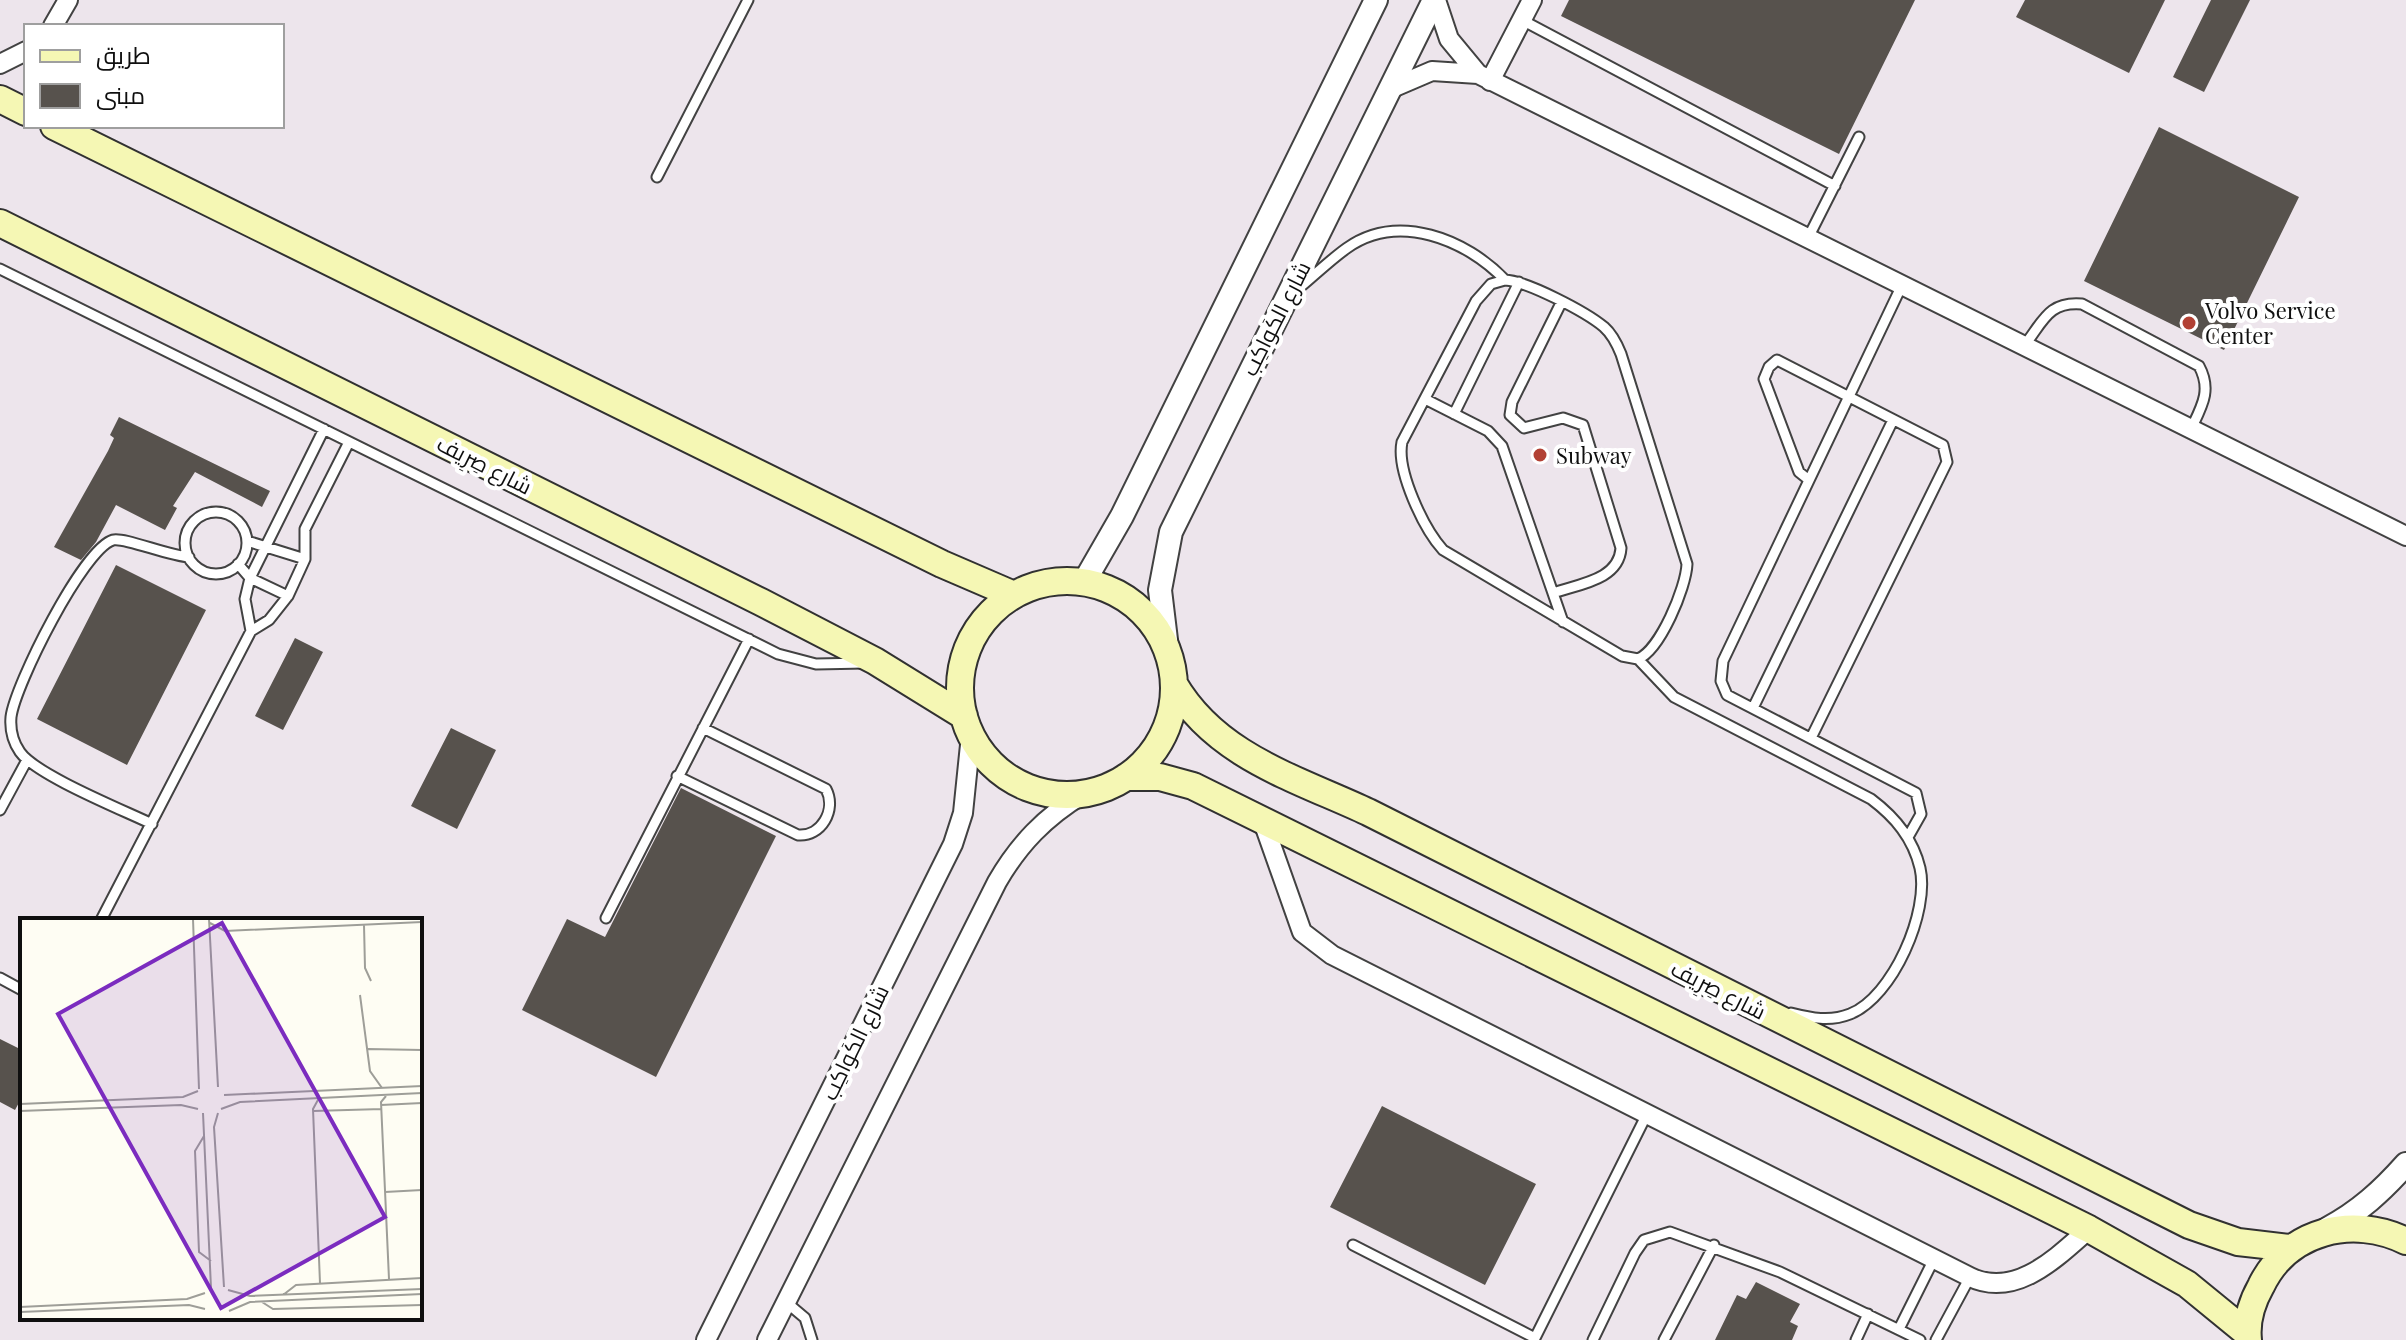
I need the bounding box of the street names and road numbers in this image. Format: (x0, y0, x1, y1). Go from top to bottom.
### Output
street label: شارع الكَواكِب (1233, 256, 1318, 381)
street label: شارع صِرِيف (432, 427, 538, 502)
street label: شارع صِرِيف (1666, 952, 1772, 1027)
street label: شارع الكَواكِب (813, 979, 896, 1105)

